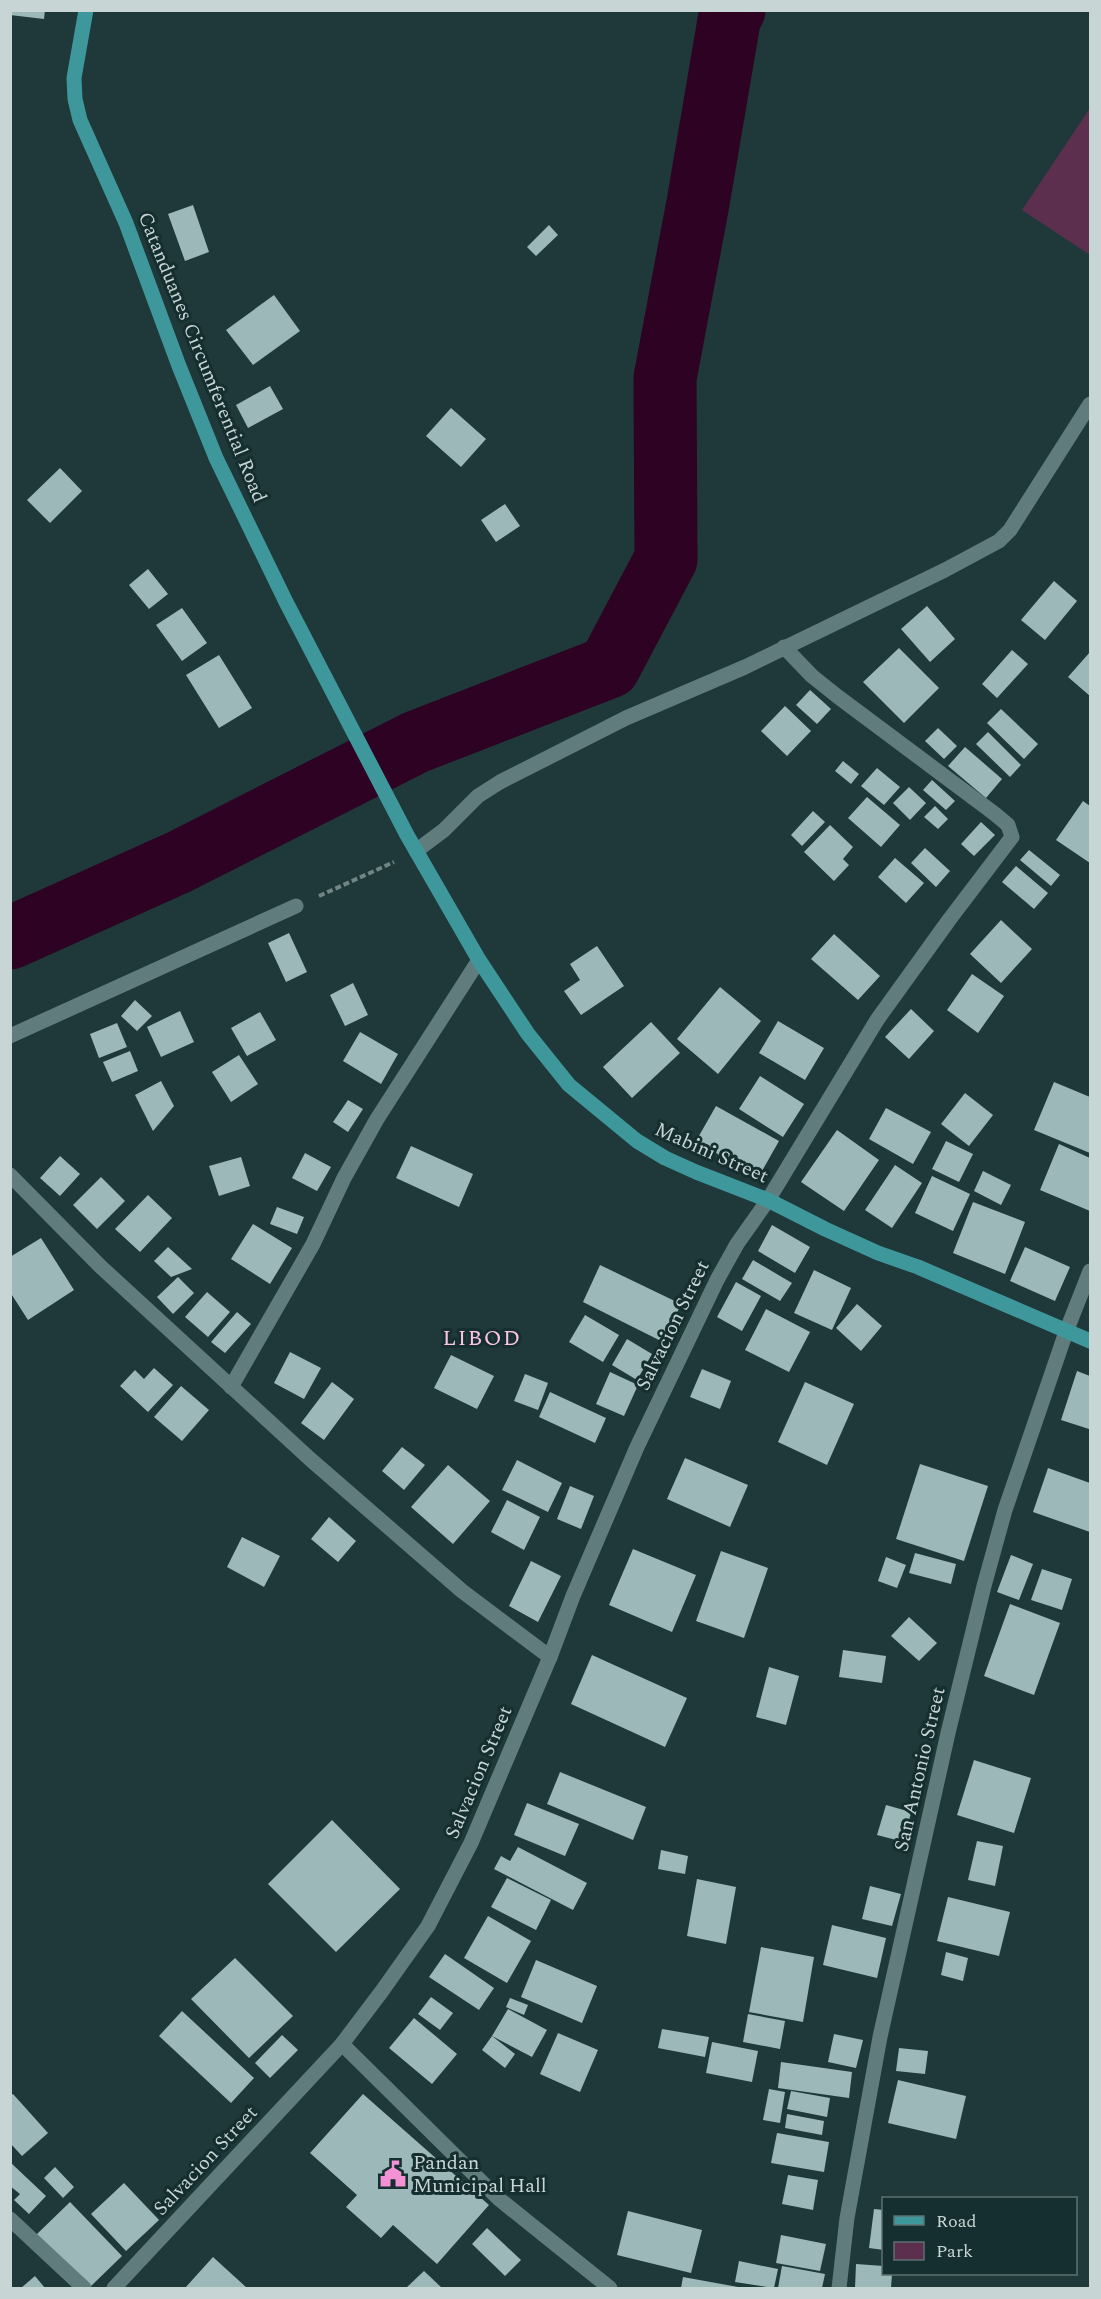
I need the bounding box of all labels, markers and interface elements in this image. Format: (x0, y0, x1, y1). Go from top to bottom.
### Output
street label: Catanduanes Circumferential Road (130, 207, 274, 507)
street label: Mabini Street (650, 1114, 773, 1191)
street label: Salvacion Street (628, 1255, 717, 1396)
district label: LIBOD (442, 1322, 522, 1355)
street label: San Antonio Street (886, 1684, 953, 1854)
street label: Salvacion Street (437, 1701, 520, 1843)
street label: Salvacion Street (146, 2099, 265, 2223)
place label: Pandan Municipal Hall (413, 2148, 547, 2201)
public building icon: Pandan Municipal Hall (378, 2159, 408, 2189)
legend (882, 2197, 1077, 2275)
text: Road (936, 2208, 977, 2235)
text: Park (936, 2238, 973, 2265)

